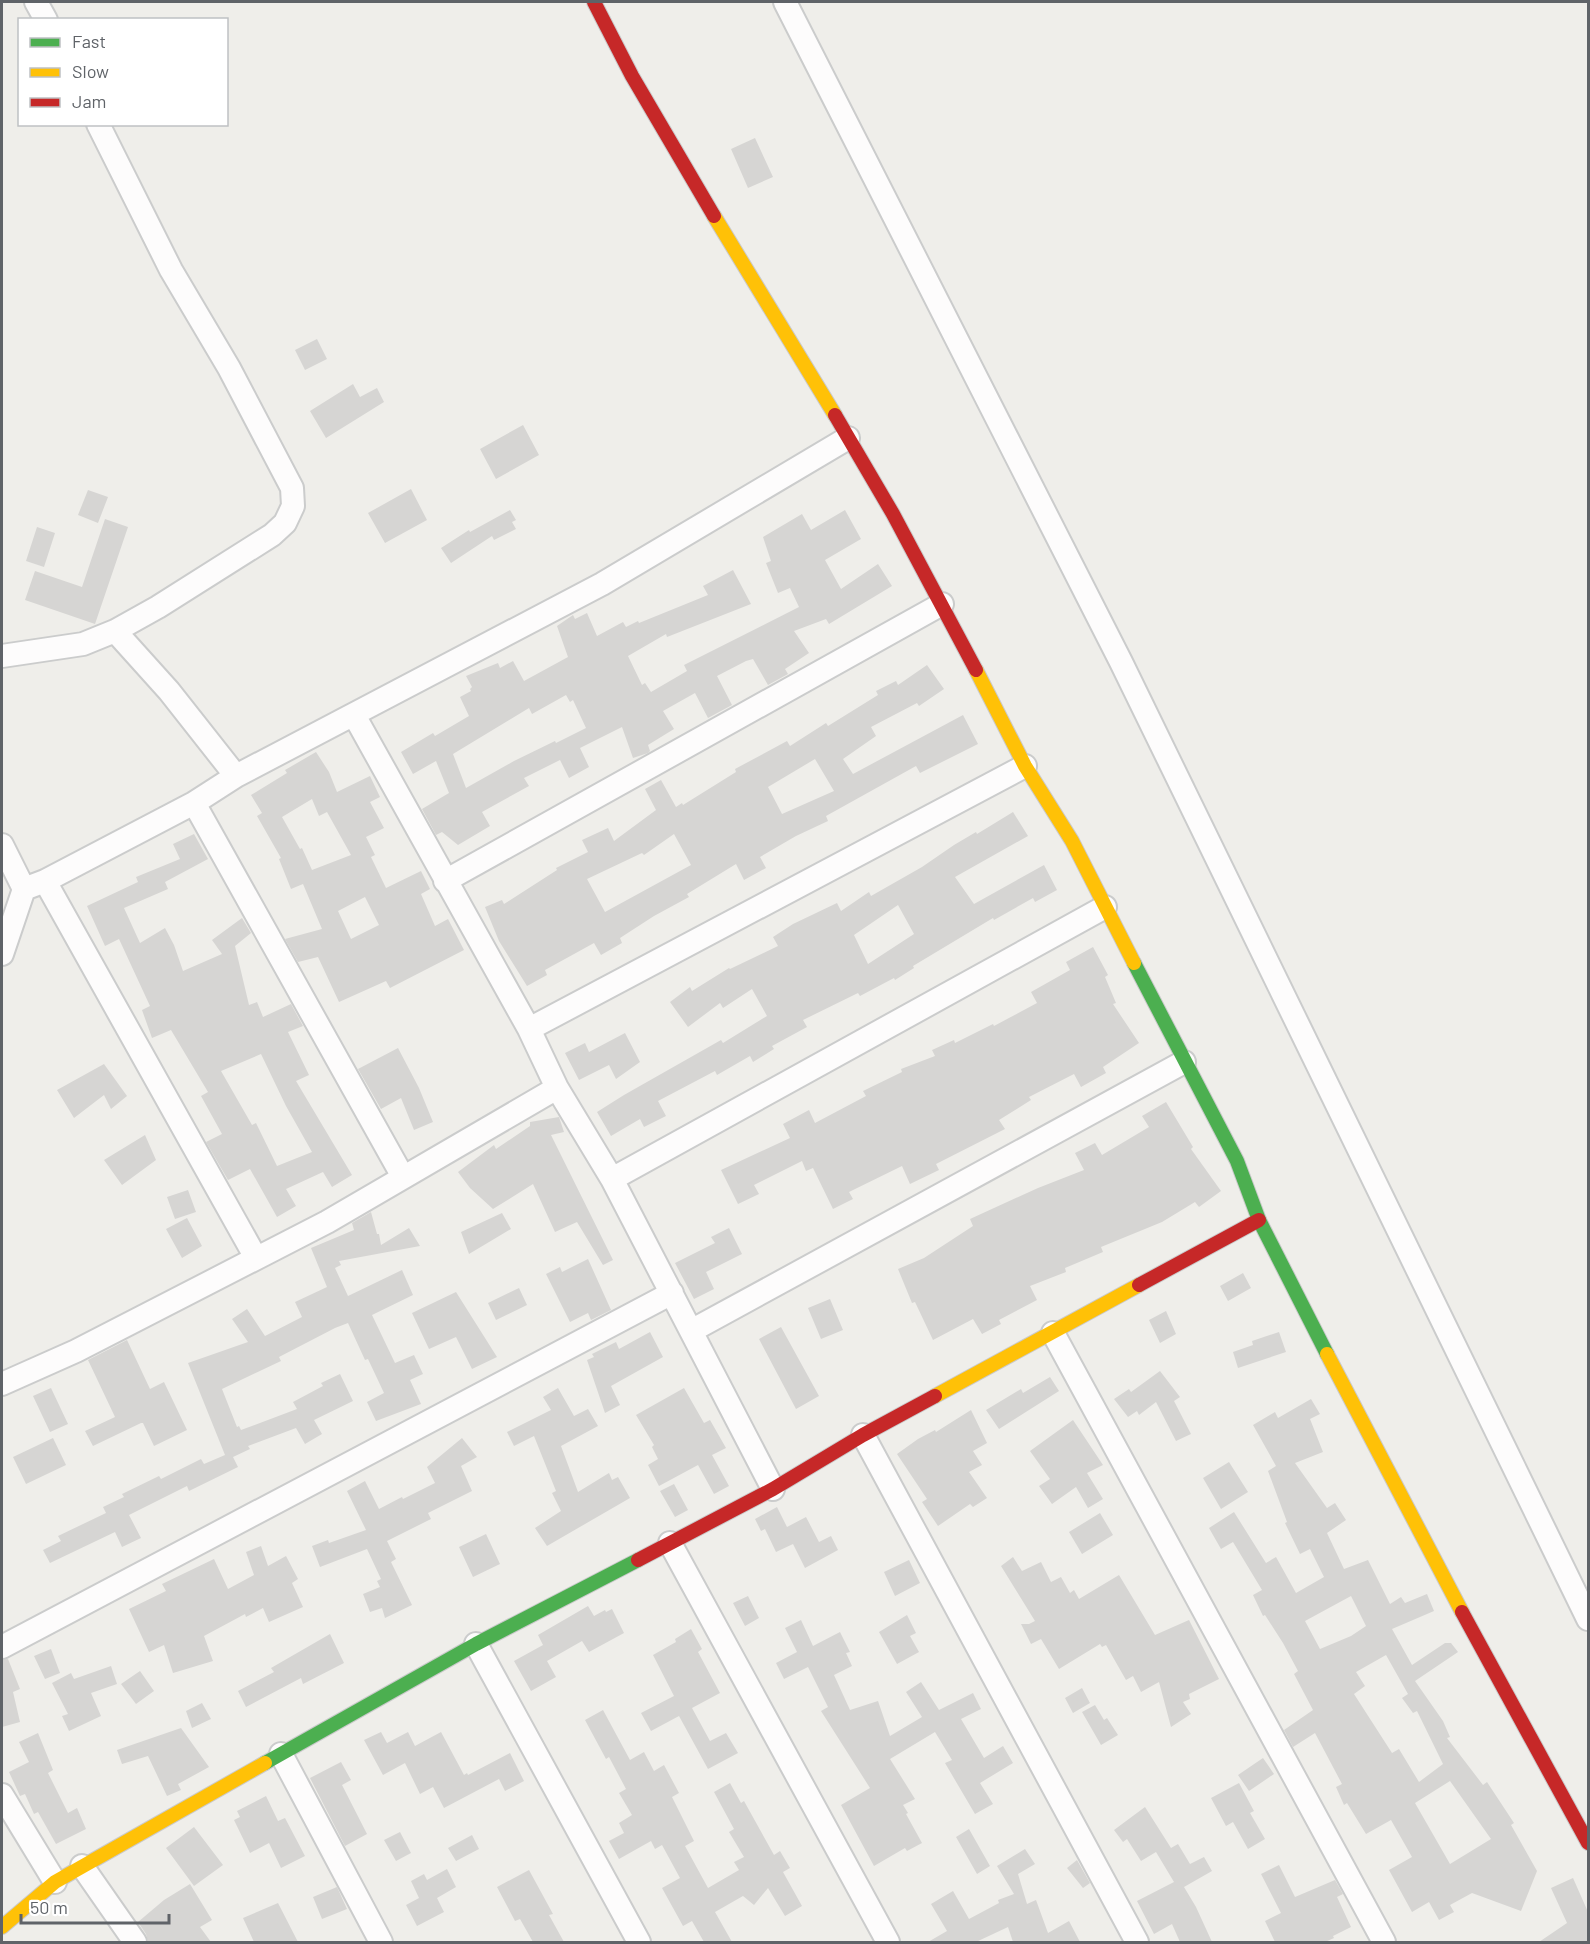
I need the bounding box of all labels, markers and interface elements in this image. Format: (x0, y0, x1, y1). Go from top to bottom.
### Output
legend (18, 18, 228, 126)
text: Fast (72, 30, 106, 52)
text: Slow (72, 60, 109, 82)
text: Jam (72, 90, 106, 112)
scale bar (21, 1887, 170, 1925)
text: 50 m (30, 1896, 68, 1918)

